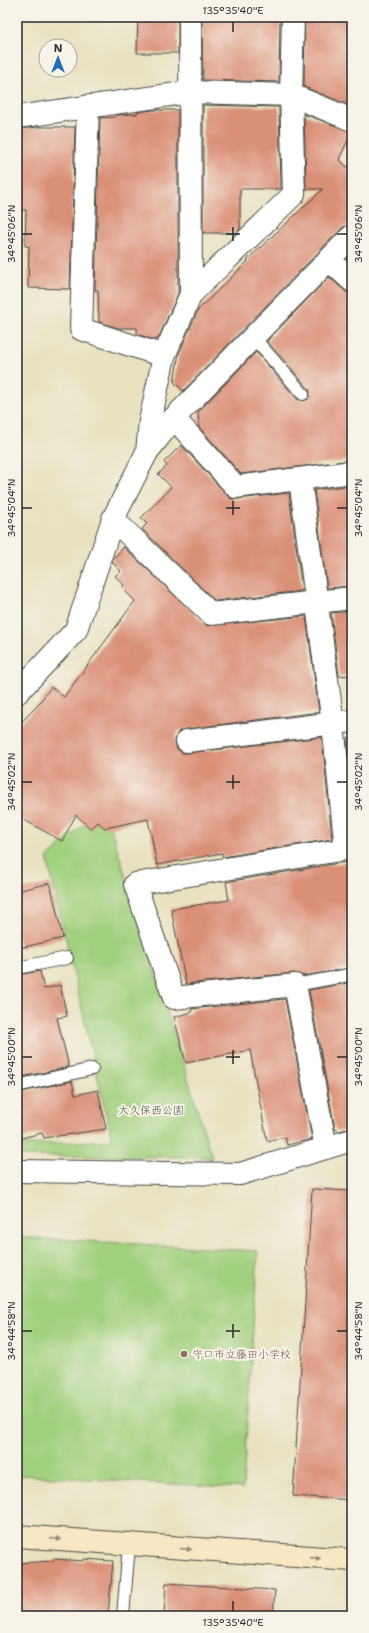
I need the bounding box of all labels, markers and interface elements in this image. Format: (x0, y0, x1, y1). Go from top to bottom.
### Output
text: 135°35'40"E (203, 4, 263, 17)
north arrow (38, 38, 78, 78)
text: N (54, 41, 63, 56)
text: 34°45'06"N (5, 205, 18, 263)
text: 34°45'06"N (352, 205, 365, 263)
text: 34°45'04"N (5, 479, 18, 538)
text: 34°45'04"N (352, 479, 365, 538)
text: 34°45'02"N (5, 753, 18, 811)
text: 34°45'02"N (352, 753, 365, 811)
text: 34°45'00"N (5, 1027, 18, 1087)
text: 34°45'00"N (352, 1027, 365, 1087)
park label: 大久保西公園 (118, 1103, 184, 1118)
text: 34°44'58"N (5, 1301, 18, 1361)
text: 34°44'58"N (352, 1301, 365, 1361)
place label: 守口市立藤田小学校 (192, 1347, 291, 1362)
marker: 守口市立藤田小学校 (179, 1349, 189, 1359)
one-way arrow (50, 1536, 62, 1543)
one-way arrow (180, 1545, 192, 1552)
one-way arrow (309, 1554, 321, 1561)
text: 135°35'40"E (203, 1616, 263, 1629)

